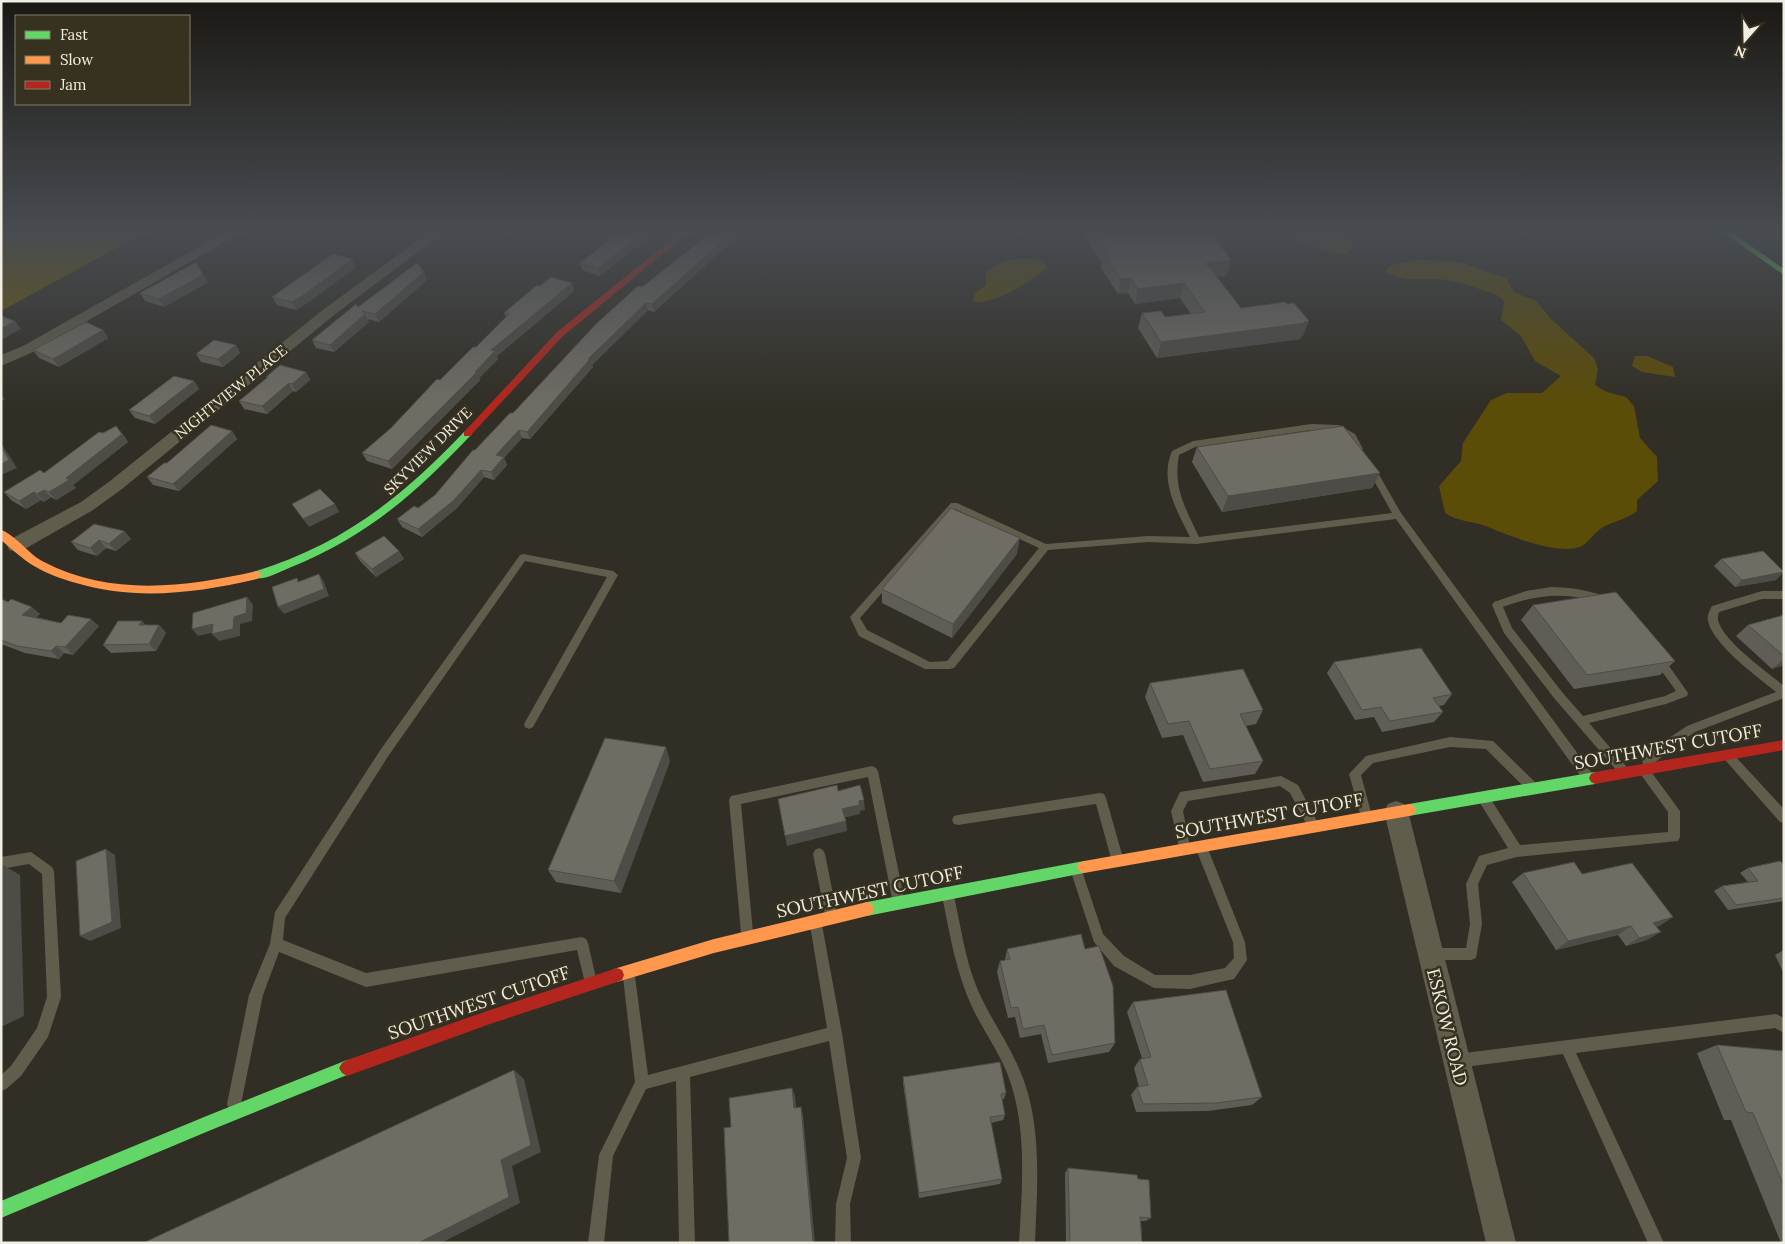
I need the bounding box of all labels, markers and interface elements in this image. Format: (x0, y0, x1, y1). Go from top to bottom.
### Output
legend (15, 15, 190, 105)
north arrow (1720, 15, 1770, 65)
text: Fast (60, 25, 88, 44)
text: N (1732, 42, 1749, 63)
text: Slow (60, 50, 93, 69)
text: Jam (59, 75, 87, 94)
street label: NIGHTVIEW PLACE (171, 340, 291, 443)
street label: SKYVIEW DRIVE (380, 403, 476, 499)
street label: SOUTHWEST CUTOFF (1572, 719, 1764, 774)
street label: SOUTHWEST CUTOFF (1173, 788, 1365, 843)
street label: SOUTHWEST CUTOFF (774, 860, 966, 923)
street label: SOUTHWEST CUTOFF (385, 961, 573, 1044)
street label: ESKOW ROAD (1422, 966, 1473, 1088)

